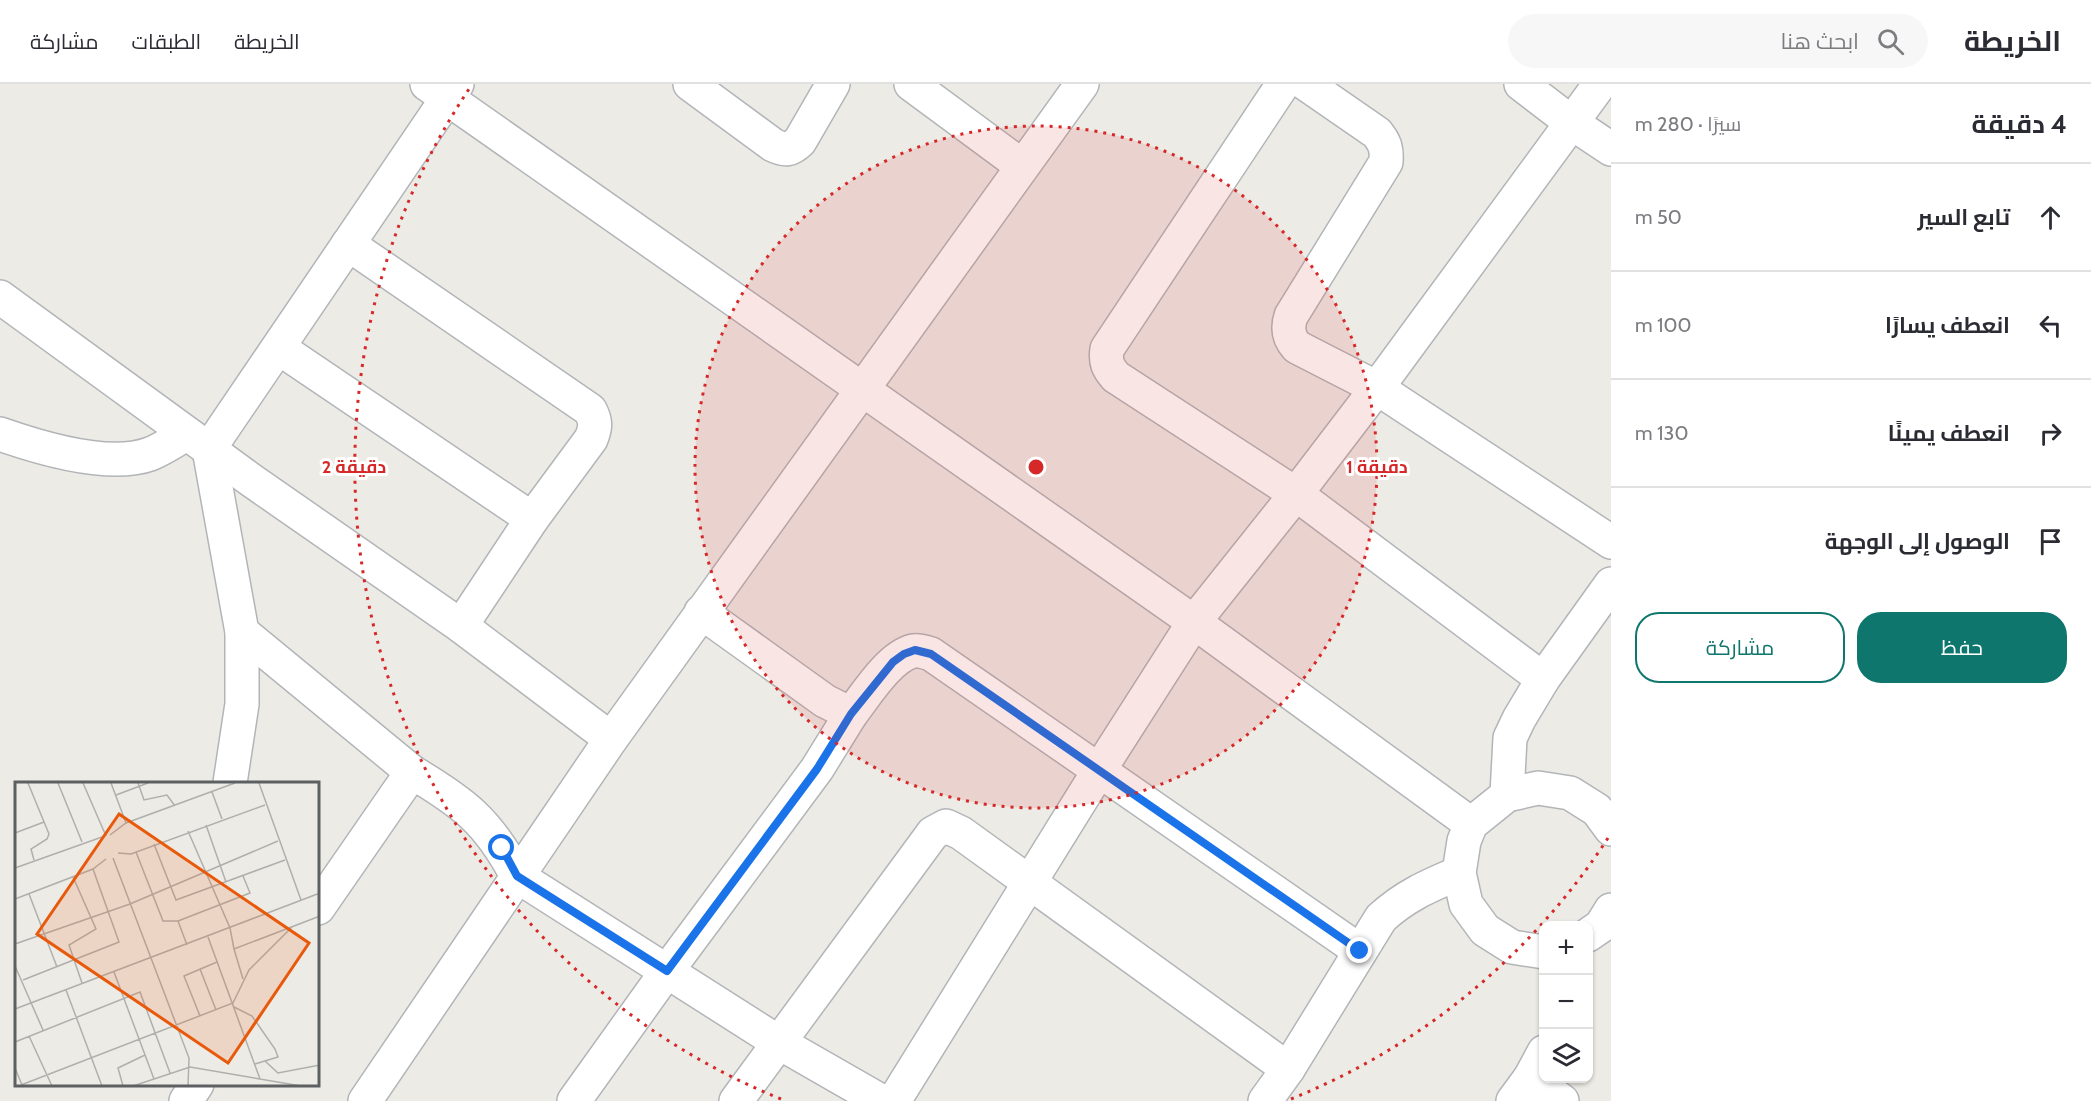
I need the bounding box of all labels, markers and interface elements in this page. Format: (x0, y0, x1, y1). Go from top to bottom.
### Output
search box (1508, 14, 1928, 68)
text: الخريطة (1964, 24, 2061, 58)
icon: search (1874, 25, 1907, 58)
text: ابحث هنا (1781, 28, 1859, 55)
text: مشاركة (30, 29, 99, 54)
text: الطبقات (132, 29, 201, 54)
text: الخريطة (234, 29, 300, 54)
text: 4 دقيقة (1971, 108, 2067, 140)
text: سيرًا · 280 m (1635, 112, 1741, 136)
icon: ahead (2034, 201, 2067, 234)
text: تابع السير (1918, 204, 2010, 231)
text: 50 m (1635, 205, 1682, 229)
icon: left (2034, 309, 2067, 342)
text: انعطف يسارًا (1885, 312, 2010, 339)
text: 100 m (1635, 313, 1692, 337)
icon: right (2034, 417, 2067, 450)
text: انعطف يمينًا (1888, 420, 2010, 447)
text: 130 m (1635, 421, 1688, 445)
text: 2 دقيقة (322, 456, 386, 478)
text: 1 دقيقة (1346, 456, 1408, 478)
centre of rings (1026, 457, 1046, 477)
icon: arrive (2034, 525, 2067, 558)
text: الوصول إلى الوجهة (1825, 528, 2010, 555)
button: مشاركة (1635, 612, 1845, 683)
button: حفظ (1857, 612, 2067, 683)
inset map (15, 782, 320, 1086)
route start (488, 834, 514, 860)
map controls (1539, 921, 1593, 1083)
button: + (1539, 921, 1593, 975)
route end (1346, 937, 1372, 963)
button: − (1539, 975, 1593, 1029)
button: layers (1539, 1029, 1593, 1083)

